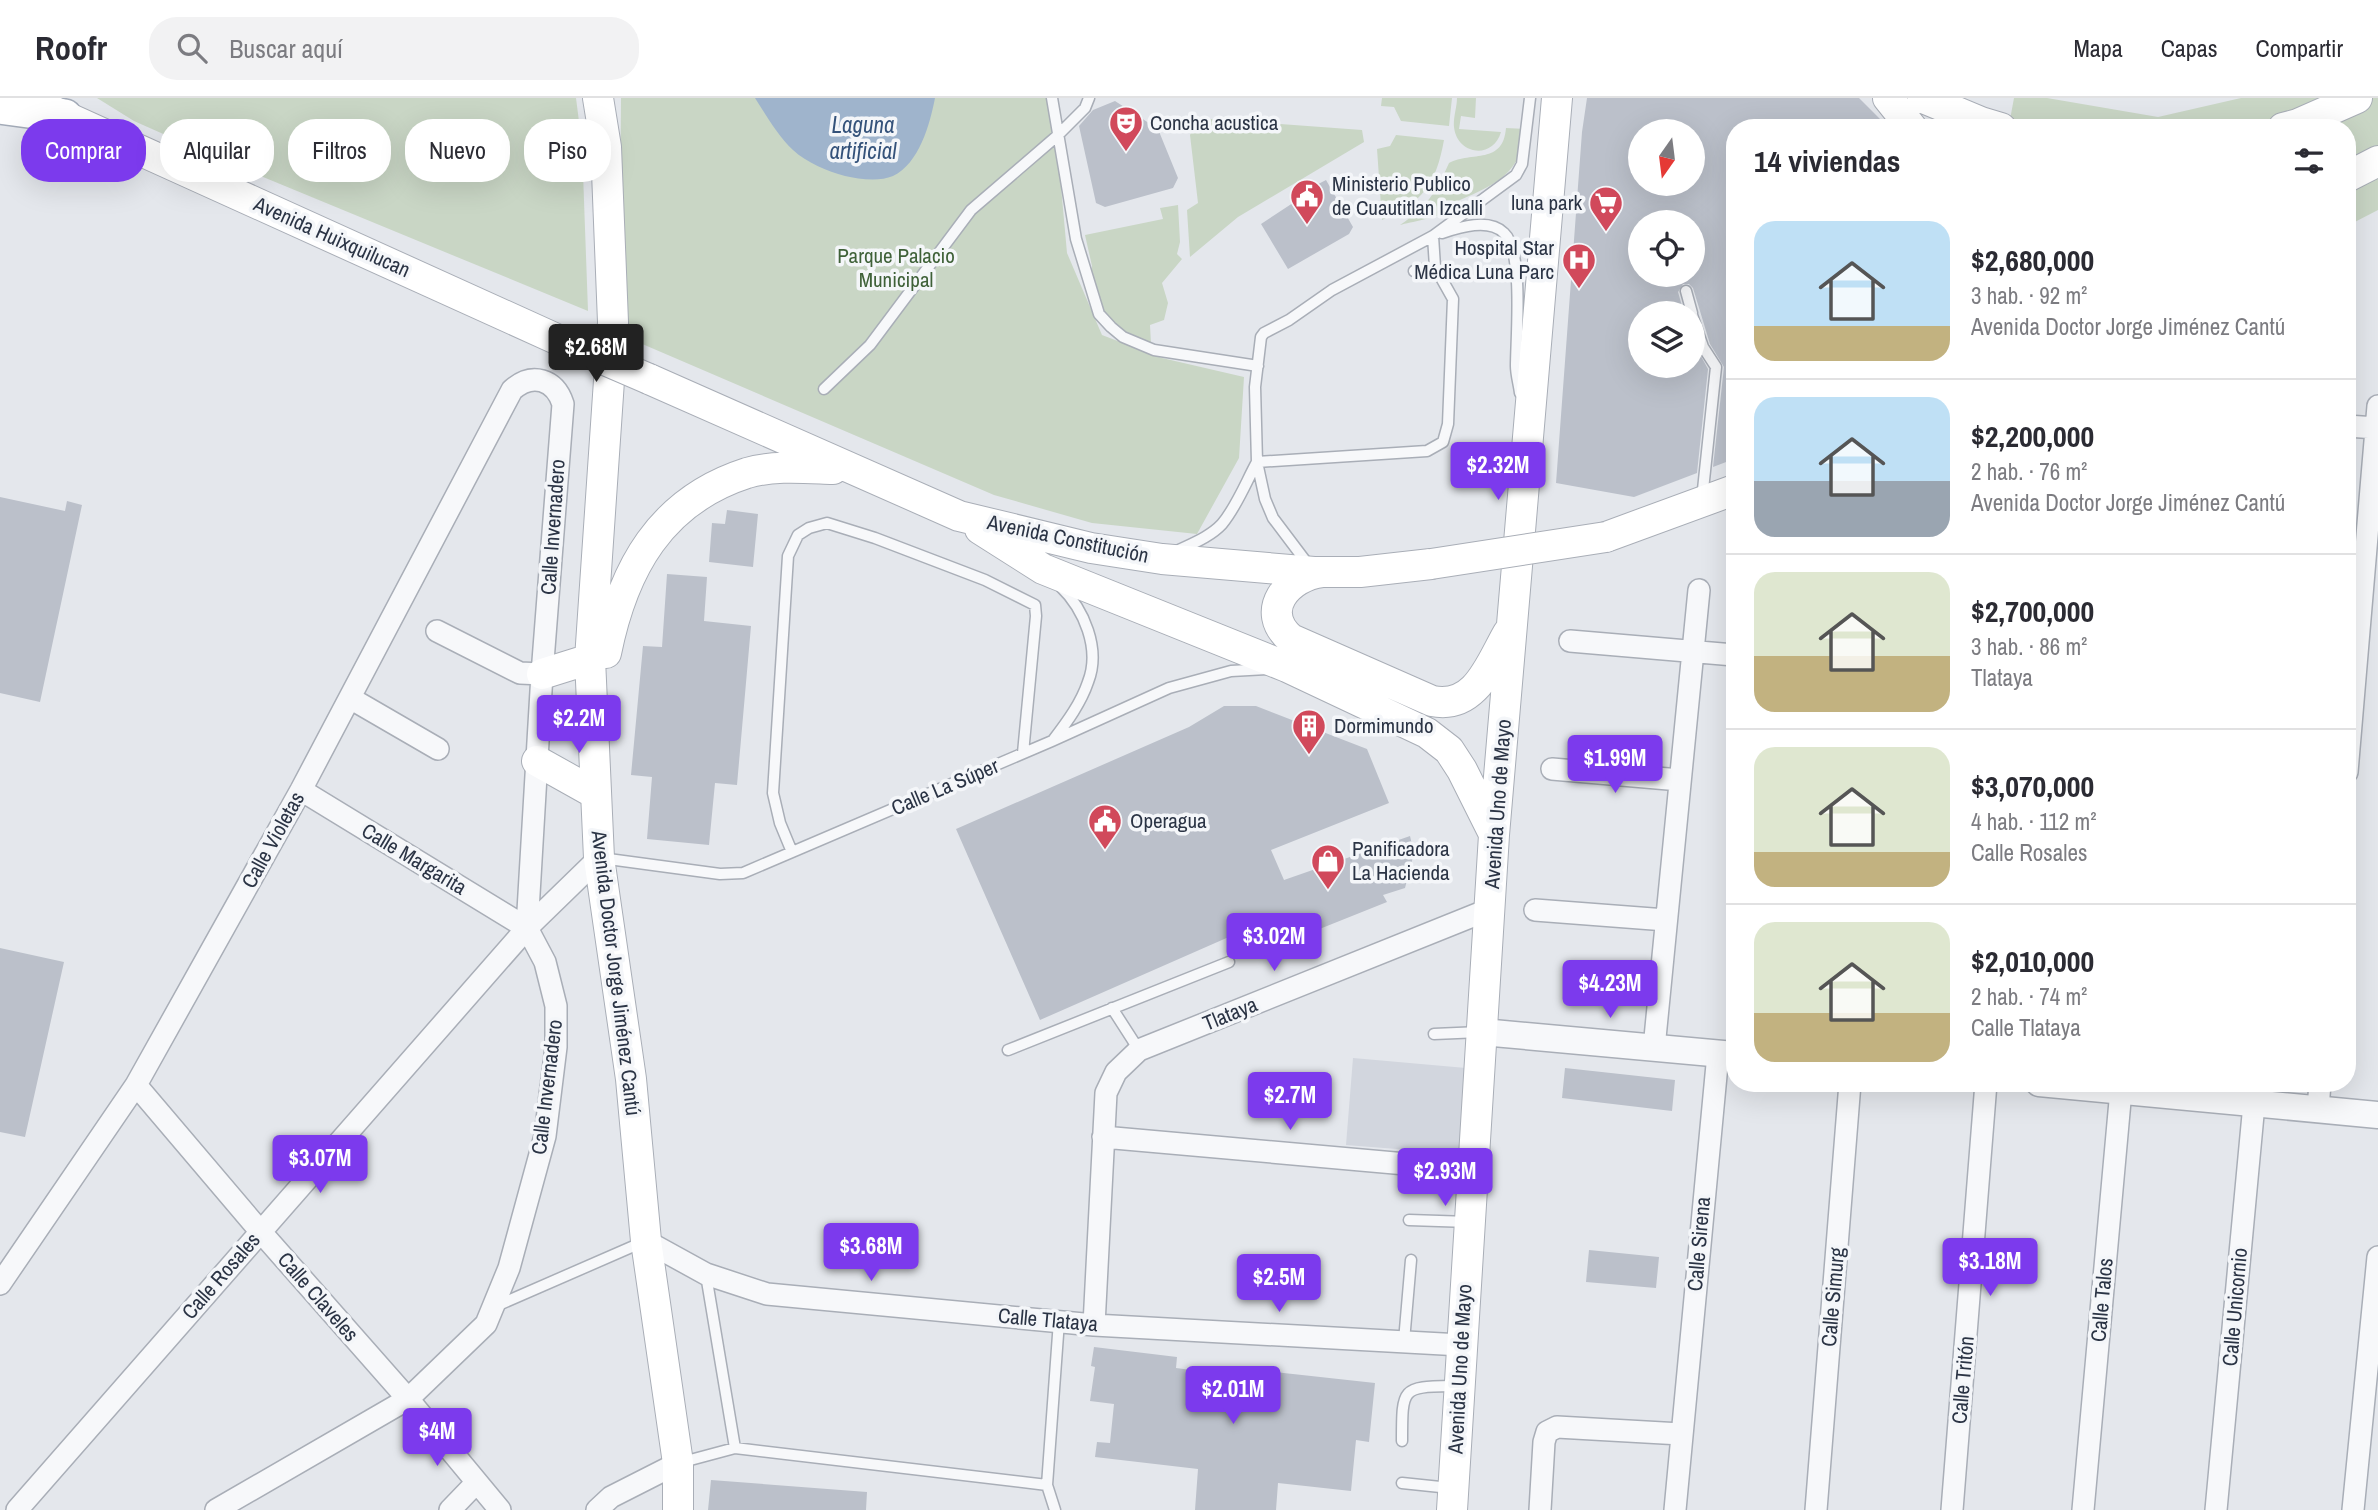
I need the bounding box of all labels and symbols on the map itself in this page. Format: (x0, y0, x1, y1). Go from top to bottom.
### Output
theatre icon: Concha acustica (1107, 104, 1145, 153)
place label: Concha acustica (1150, 108, 1279, 137)
water label: Laguna artificial (829, 109, 897, 166)
north arrow (1628, 119, 1704, 196)
place label: Ministerio Publico de Cuautitlan Izcalli (1332, 169, 1483, 222)
public building icon: Ministerio Publico de Cuautitlan Izcalli (1288, 177, 1326, 226)
supermarket icon: luna park (1587, 184, 1625, 233)
place label: luna park (1511, 188, 1582, 217)
street label: Avenida Huixquilucan (249, 189, 415, 284)
place label: Hospital Star Médica Luna Parc (1414, 233, 1554, 286)
park label: Parque Palacio Municipal (837, 241, 955, 294)
hospital icon: Hospital Star Médica Luna Parc (1560, 241, 1598, 290)
pin: $2.68M (539, 324, 653, 384)
pin: $2.32M (1441, 442, 1555, 502)
street label: Calle Invernadero (533, 458, 572, 596)
street label: Avenida Constitución (984, 507, 1152, 570)
pin: $2.2M (530, 696, 628, 755)
building icon: Dormimundo (1290, 707, 1328, 756)
place label: Dormimundo (1334, 711, 1434, 740)
street label: Avenida Uno de Mayo (1477, 718, 1518, 891)
pin: $1.99M (1558, 736, 1672, 795)
street label: Calle La Súper (887, 751, 1003, 822)
street label: Calle Violetas (234, 786, 311, 893)
public building icon: Operagua (1086, 802, 1124, 851)
place label: Operagua (1130, 806, 1207, 835)
street label: Calle Margarita (356, 816, 473, 902)
street label: Avenida Doctor Jorge Jiménez Cantú (585, 828, 648, 1117)
place label: Panificadora La Hacienda (1352, 834, 1450, 887)
shop icon: Panificadora La Hacienda (1309, 842, 1347, 891)
pin: $3.02M (1217, 914, 1331, 973)
pin: $4.23M (1553, 960, 1667, 1020)
street label: Tlataya (1198, 989, 1262, 1038)
street label: Calle Invernadero (524, 1018, 569, 1156)
pin: $2.7M (1241, 1072, 1339, 1132)
pin: $3.07M (263, 1136, 377, 1195)
pin: $2.93M (1388, 1148, 1502, 1208)
street label: Calle Sirena (1680, 1195, 1717, 1292)
pin: $3.68M (814, 1224, 928, 1283)
street label: Calle Rosales (175, 1226, 266, 1325)
pin: $3.18M (1933, 1238, 2047, 1298)
street label: Calle Claveles (271, 1246, 365, 1348)
street label: Calle Simurg (1814, 1246, 1851, 1348)
street label: Calle Unicornio (2215, 1247, 2254, 1367)
pin: $2.5M (1230, 1254, 1328, 1314)
street label: Calle Talos (2083, 1257, 2120, 1343)
street label: Avenida Uno de Mayo (1441, 1283, 1478, 1456)
street label: Calle Tlataya (997, 1301, 1100, 1338)
street label: Calle Tritón (1944, 1335, 1981, 1425)
pin: $2.01M (1176, 1366, 1290, 1426)
pin: $4M (403, 1408, 471, 1468)

